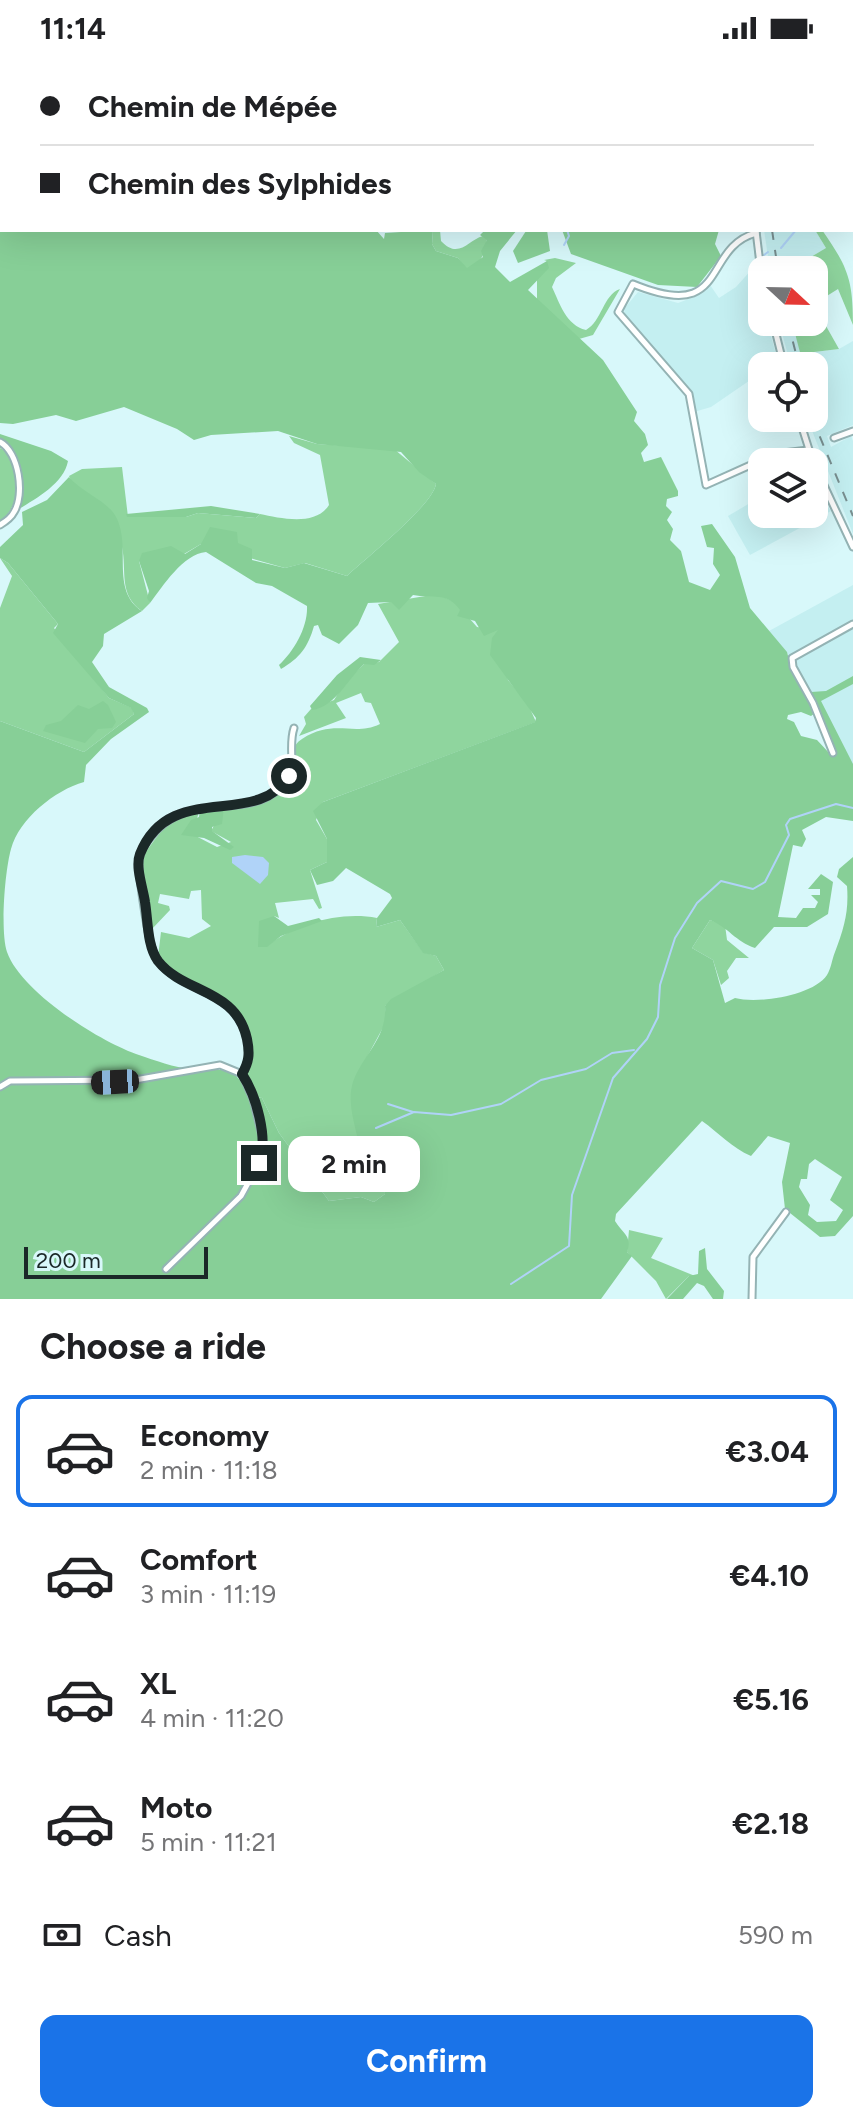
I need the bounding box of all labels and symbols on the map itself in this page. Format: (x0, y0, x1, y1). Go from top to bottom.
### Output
north arrow (748, 256, 828, 336)
route start (271, 758, 307, 794)
car (90, 1069, 140, 1095)
callout: 2 min (287, 1135, 419, 1191)
route end (241, 1145, 277, 1181)
scale bar (24, 1243, 208, 1279)

